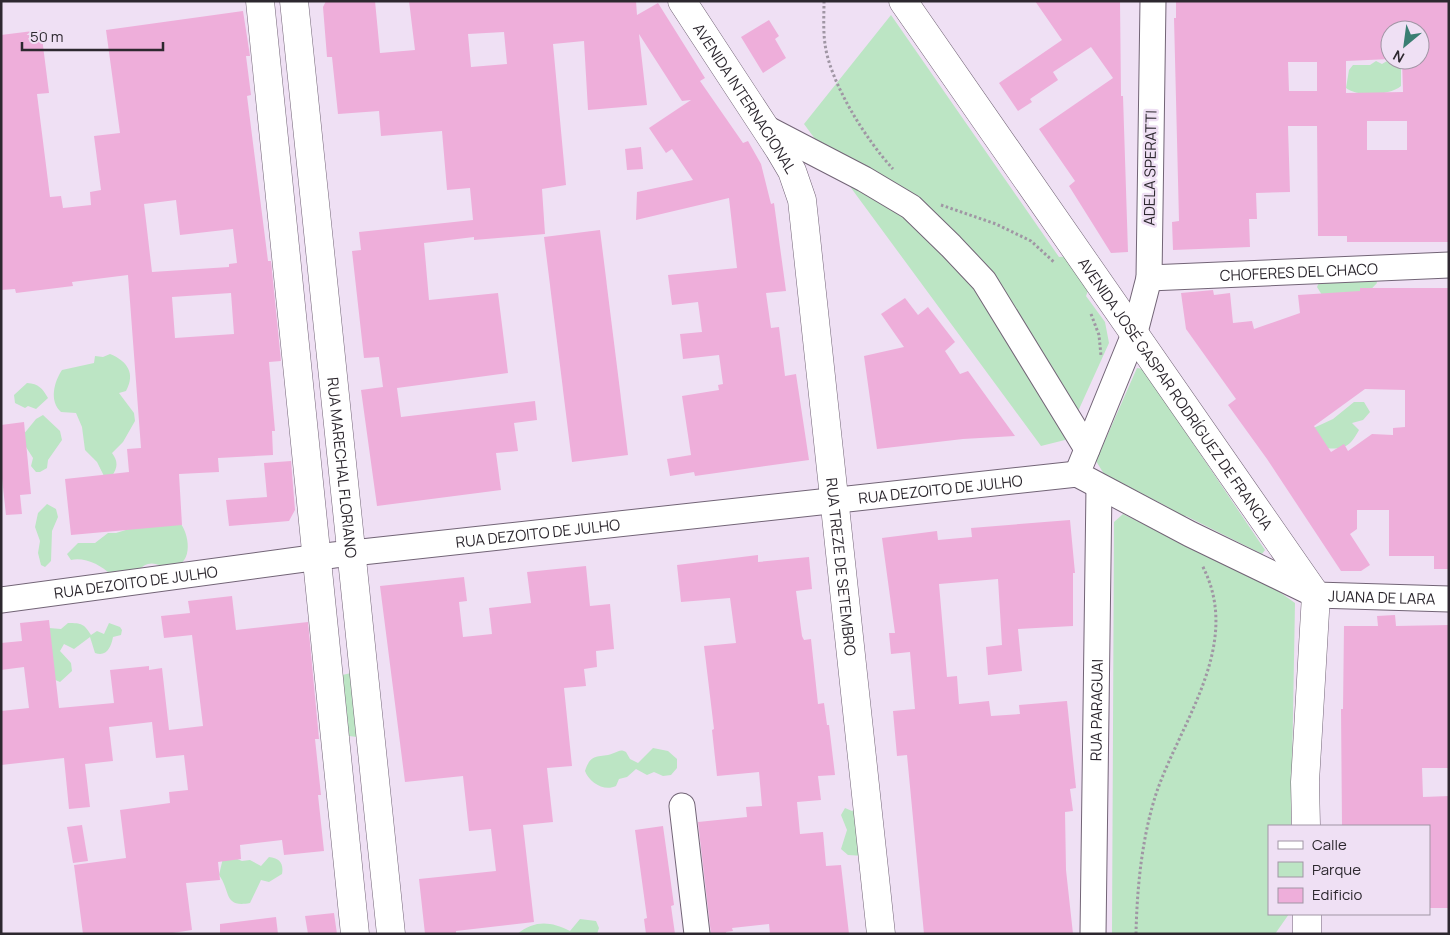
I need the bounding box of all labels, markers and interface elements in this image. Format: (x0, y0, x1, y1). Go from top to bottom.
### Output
street label: AVENIDA INTERNACIONAL (689, 19, 802, 177)
scale bar (22, 20, 164, 52)
north arrow (1380, 20, 1430, 70)
text: 50 m (30, 26, 64, 47)
text: N (1389, 46, 1407, 68)
street label: ADELA SPERATTI (1138, 110, 1162, 226)
street label: AVENIDA JOSÉ GASPAR RODRÍGUEZ DE FRANCIA (1074, 253, 1278, 534)
street label: CHOFERES DEL CHACO (1219, 258, 1379, 285)
street label: RUA MARECHAL FLORIANO (323, 376, 362, 559)
street label: RUA DEZOITO DE JULHO (857, 469, 1024, 508)
street label: RUA TREZE DE SETEMBRO (821, 477, 861, 657)
street label: RUA DEZOITO DE JULHO (455, 513, 621, 552)
street label: RUA DEZOITO DE JULHO (53, 560, 219, 603)
street label: JUANA DE LARA (1328, 585, 1436, 609)
street label: RUA PARAGUAI (1085, 659, 1107, 761)
legend (1268, 825, 1430, 915)
text: Calle (1312, 834, 1347, 855)
text: Parque (1312, 859, 1361, 880)
text: Edificio (1312, 884, 1363, 905)

